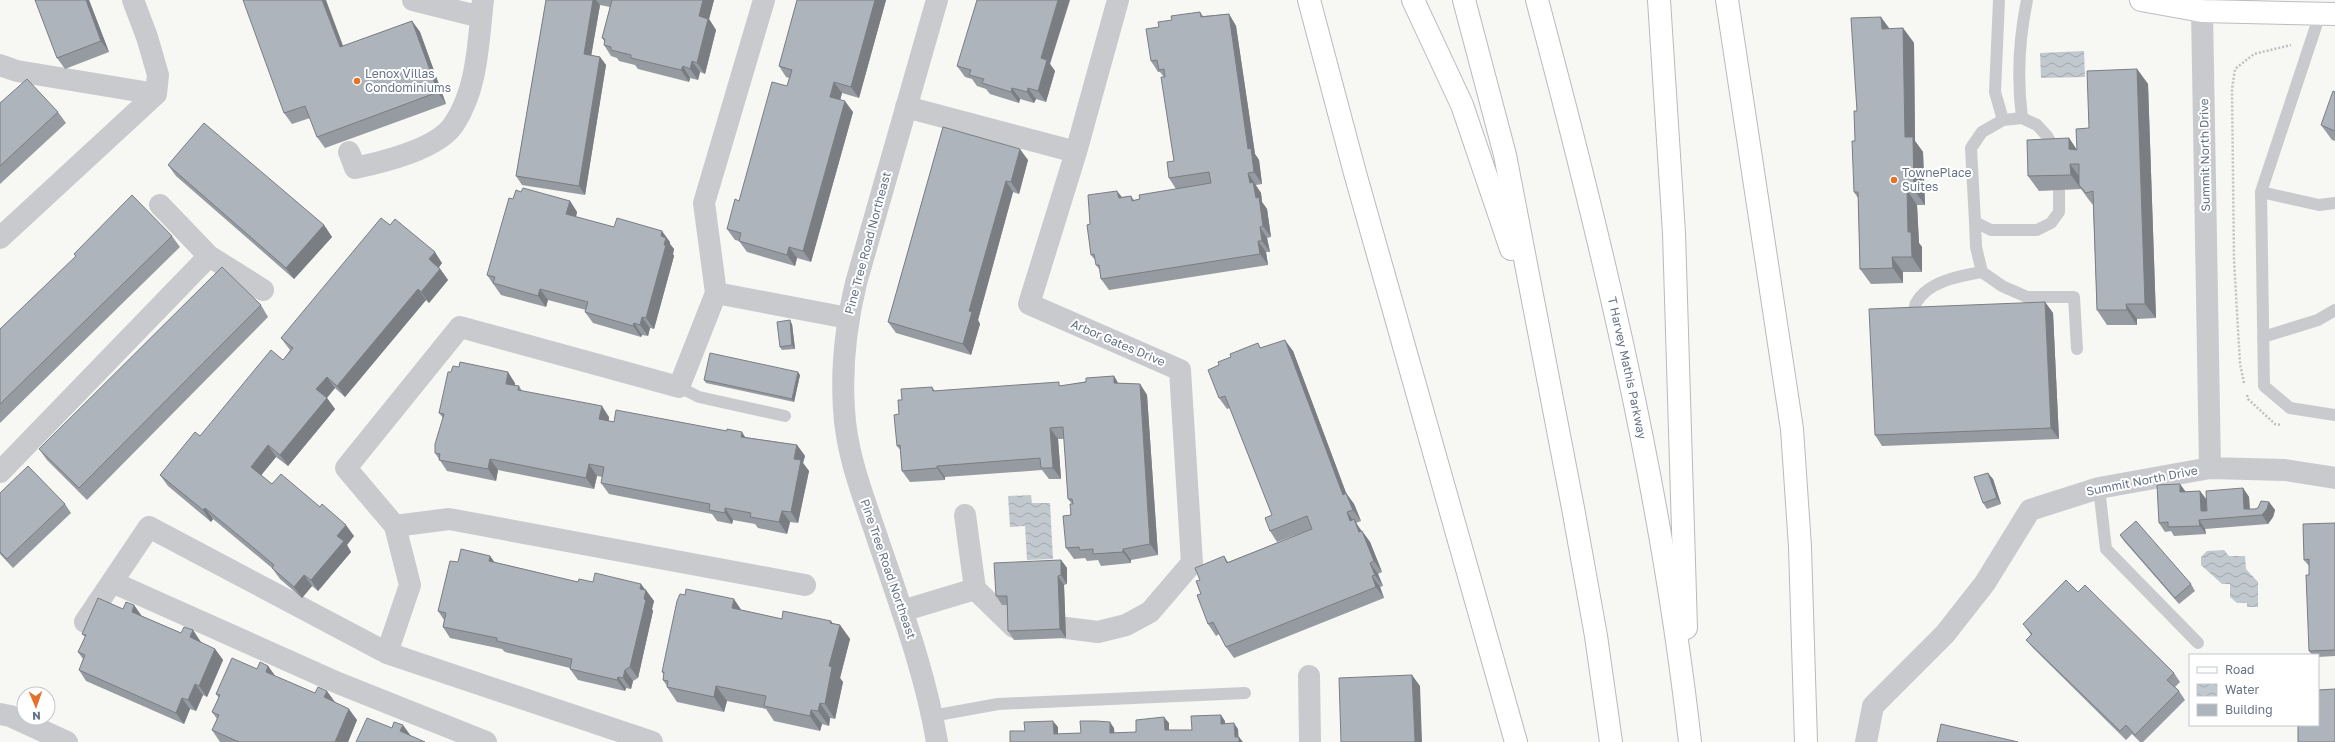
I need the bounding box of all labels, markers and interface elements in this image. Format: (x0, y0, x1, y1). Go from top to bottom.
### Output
place label: Lenox Villas Condominiums (365, 66, 451, 95)
marker: Lenox Villas Condominiums (352, 76, 362, 86)
street label: Summit North Drive (2196, 98, 2213, 212)
place label: TownePlace Suites (1902, 165, 1972, 194)
street label: Pine Tree Road Northeast (841, 170, 894, 316)
marker: TownePlace Suites (1889, 175, 1899, 185)
street label: T Harvey Mathis Parkway (1605, 295, 1650, 441)
street label: Arbor Gates Drive (1069, 316, 1168, 369)
street label: Summit North Drive (2085, 462, 2199, 499)
street label: Pine Tree Road Northeast (857, 497, 920, 641)
legend (2189, 654, 2319, 726)
text: Road (2225, 662, 2254, 677)
text: Water (2225, 682, 2259, 697)
north arrow (16, 686, 56, 726)
text: Building (2225, 702, 2273, 717)
text: N (32, 710, 41, 723)

